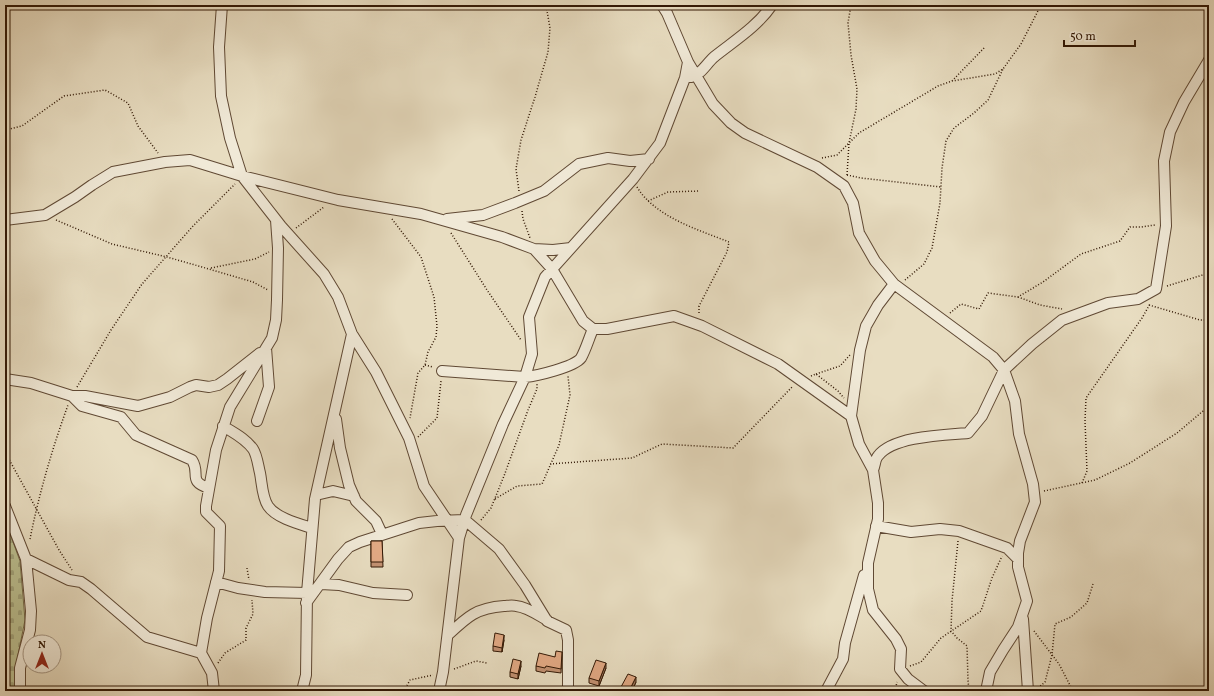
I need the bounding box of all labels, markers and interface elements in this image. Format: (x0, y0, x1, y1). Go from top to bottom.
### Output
scale bar (1064, 22, 1135, 48)
text: 50 m (1070, 29, 1096, 45)
north arrow (22, 634, 62, 674)
text: N (38, 638, 46, 653)

